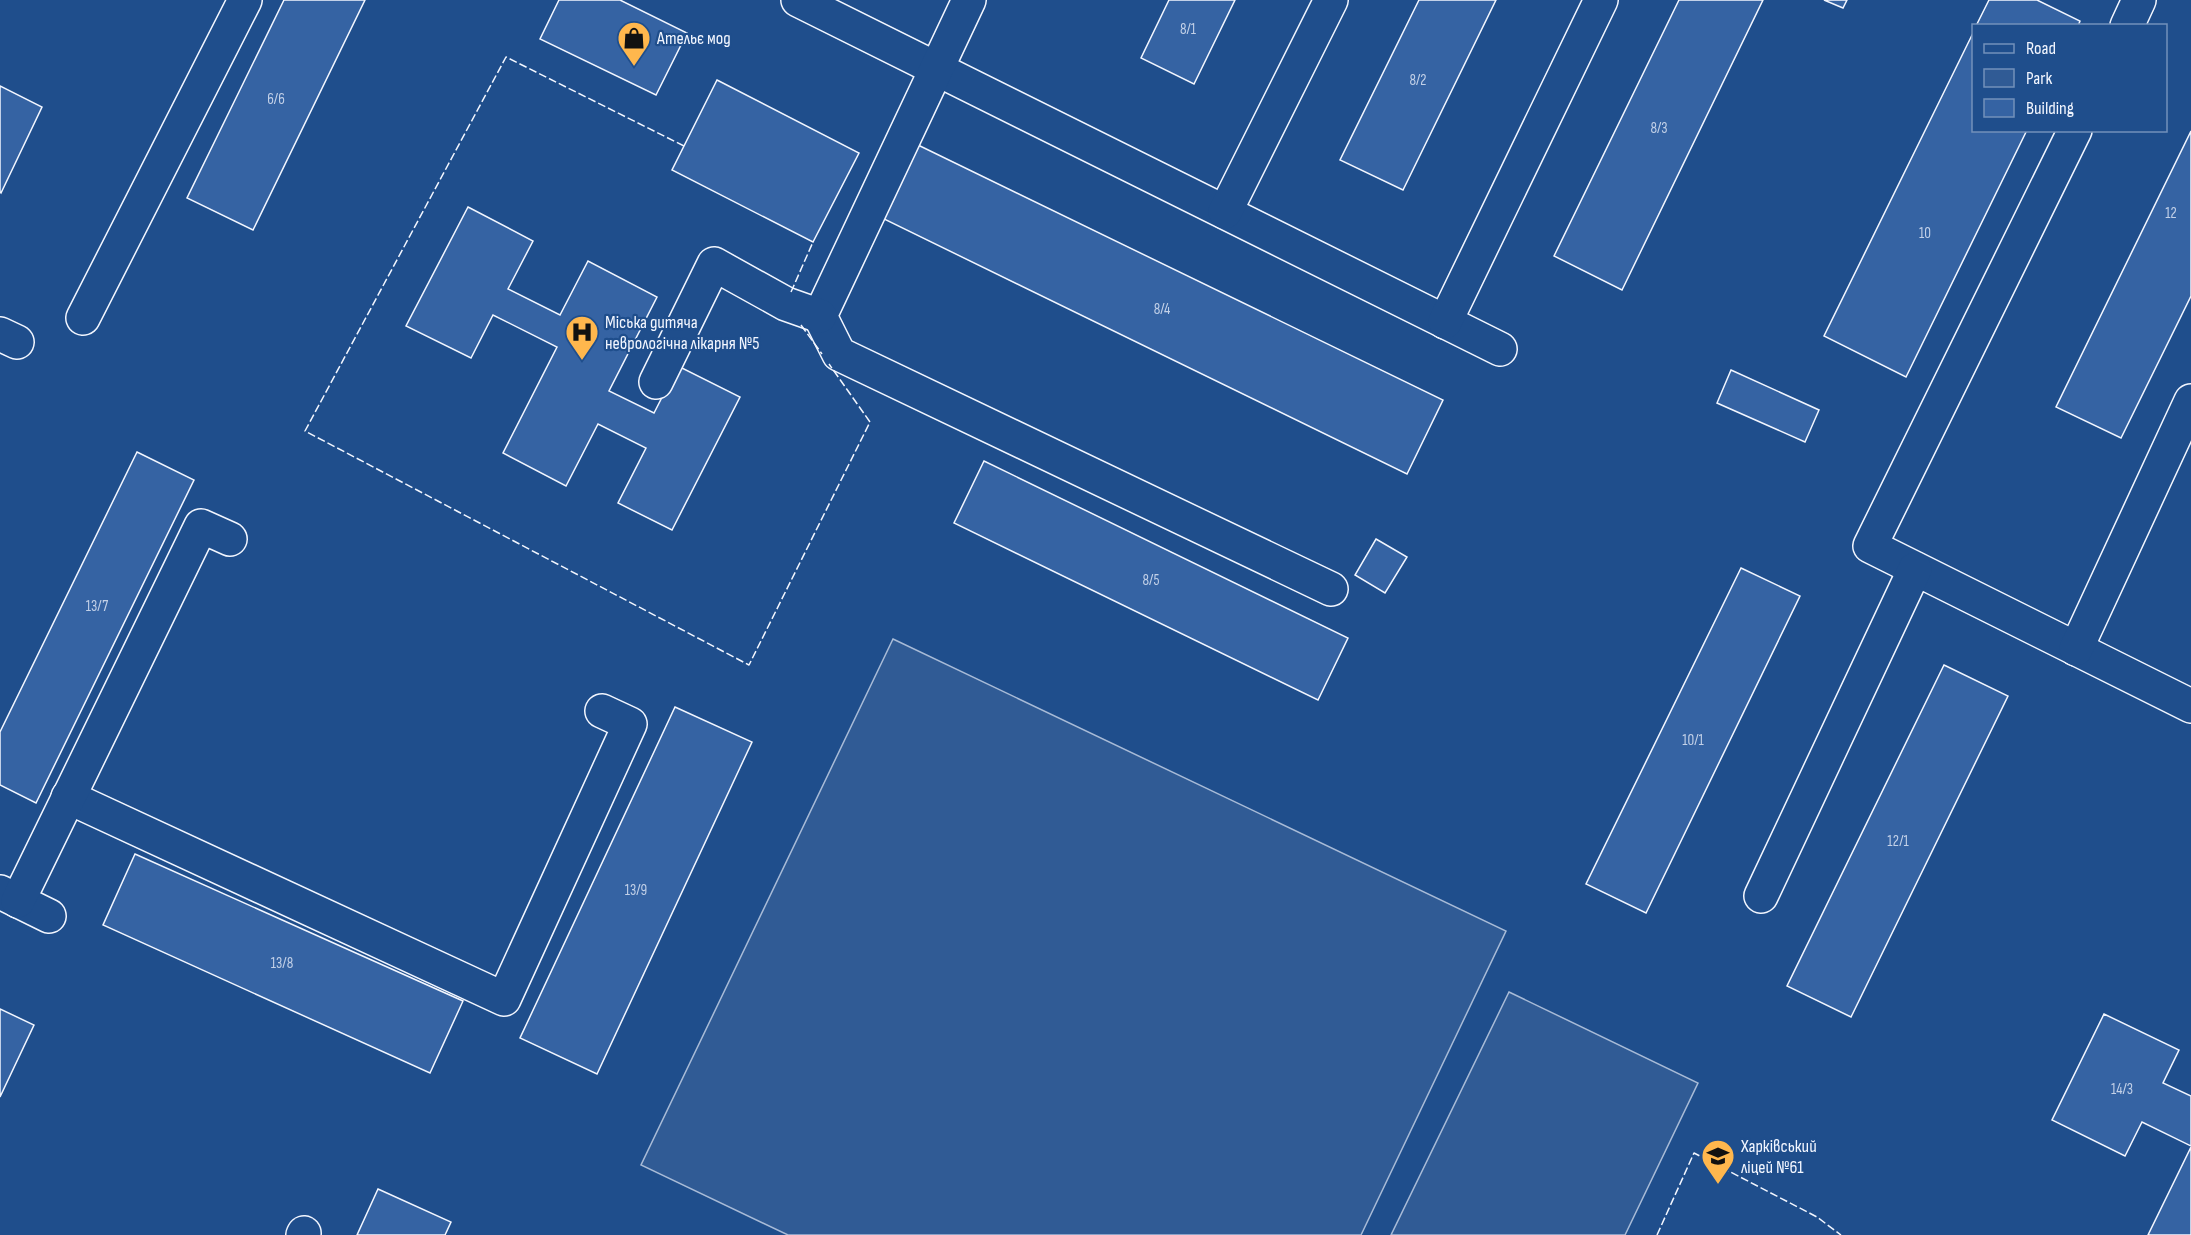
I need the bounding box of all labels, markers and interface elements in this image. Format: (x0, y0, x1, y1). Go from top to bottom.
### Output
shop icon: Ательє мод (616, 20, 652, 67)
house number: 8/1 (1180, 20, 1197, 39)
legend (1972, 24, 2167, 132)
place label: Ательє мод (656, 28, 731, 49)
text: Road (2026, 38, 2056, 59)
text: Park (2026, 68, 2052, 89)
house number: 8/2 (1409, 71, 1427, 90)
house number: 6/6 (267, 90, 285, 109)
text: Building (2026, 98, 2074, 119)
house number: 8/3 (1650, 119, 1668, 138)
house number: 12 (2165, 204, 2177, 223)
house number: 10 (1919, 224, 1931, 243)
house number: 8/4 (1154, 300, 1170, 319)
place label: Міська дитяча неврологічна лікарня №5 (605, 312, 760, 354)
hospital icon: Міська дитяча неврологічна лікарня №5 (564, 314, 600, 361)
house number: 8/5 (1143, 571, 1159, 590)
house number: 13/7 (86, 597, 108, 616)
house number: 10/1 (1682, 731, 1705, 750)
house number: 12/1 (1887, 832, 1910, 851)
house number: 13/9 (625, 881, 647, 900)
house number: 13/8 (271, 954, 293, 973)
house number: 14/3 (2111, 1080, 2133, 1099)
place label: Харківський ліцей №61 (1740, 1136, 1817, 1178)
school or university icon: Харківський ліцей №61 (1700, 1138, 1736, 1185)

